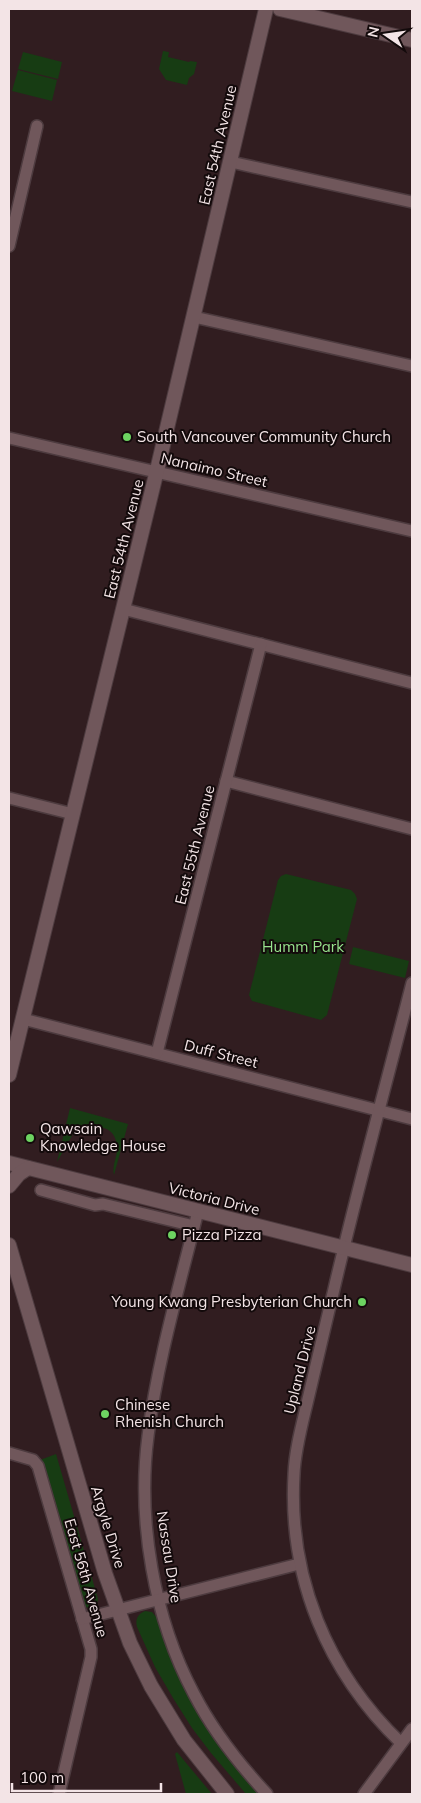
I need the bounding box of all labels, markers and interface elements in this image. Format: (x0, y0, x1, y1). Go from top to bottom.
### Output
north arrow (361, 10, 411, 60)
text: N (363, 25, 383, 39)
street label: East 54th Avenue (194, 83, 241, 207)
place label: South Vancouver Community Church (137, 427, 391, 446)
marker: South Vancouver Community Church (121, 431, 133, 443)
street label: Nanaimo Street (159, 448, 269, 491)
street label: East 54th Avenue (99, 477, 148, 601)
street label: East 55th Avenue (170, 783, 219, 907)
park label: Humm Park (262, 937, 344, 956)
street label: Duff Street (182, 1035, 260, 1072)
place label: Qawsain Knowledge House (40, 1119, 166, 1155)
marker: Qawsain Knowledge House (24, 1132, 36, 1144)
street label: Victoria Drive (167, 1178, 262, 1219)
place label: Pizza Pizza (182, 1225, 262, 1244)
marker: Pizza Pizza (166, 1229, 178, 1241)
place label: Young Kwang Presbyterian Church (110, 1292, 352, 1311)
marker: Young Kwang Presbyterian Church (356, 1296, 368, 1308)
street label: Upland Drive (279, 1324, 320, 1416)
place label: Chinese Rhenish Church (115, 1395, 224, 1431)
marker: Chinese Rhenish Church (99, 1408, 111, 1420)
street label: Argyle Drive (87, 1483, 130, 1570)
street label: Nassau Drive (153, 1510, 186, 1604)
street label: East 56th Avenue (60, 1516, 112, 1639)
scale bar (12, 1760, 161, 1792)
text: 100 m (20, 1768, 64, 1787)

